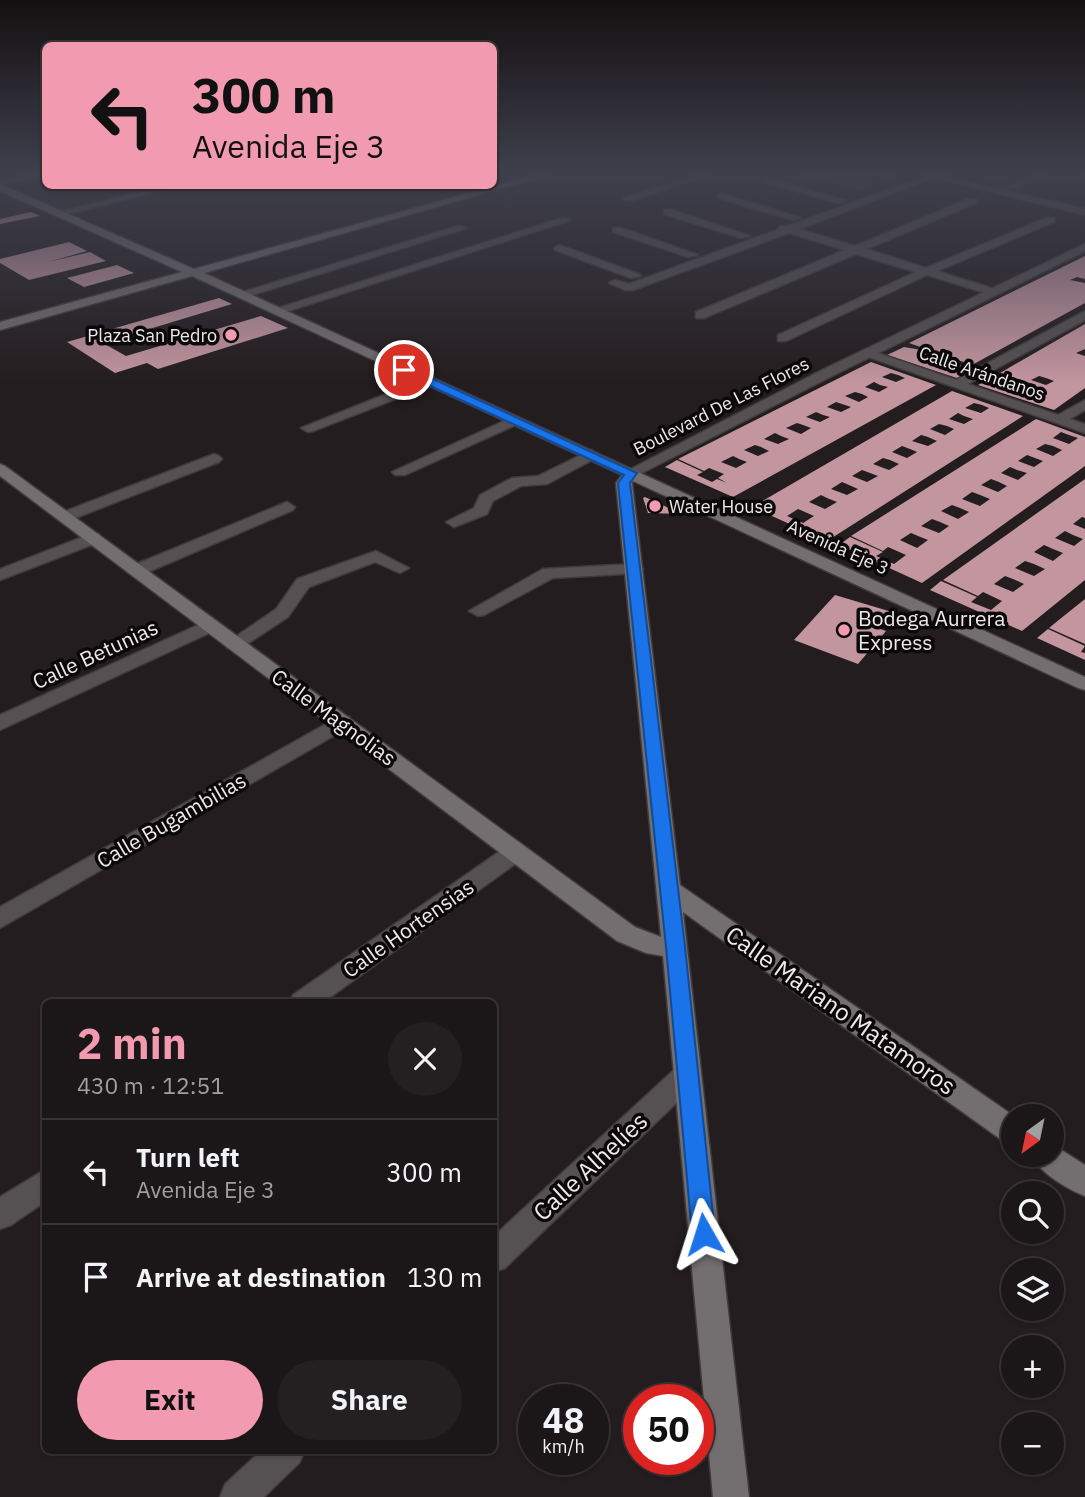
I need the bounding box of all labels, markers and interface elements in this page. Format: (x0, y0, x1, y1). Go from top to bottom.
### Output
text: 300 m (192, 63, 336, 126)
icon: left (77, 70, 168, 161)
text: Avenida Eje 3 (192, 125, 385, 167)
place label: Plaza San Pedro (87, 324, 217, 347)
marker: Plaza San Pedro (223, 327, 239, 343)
pin (374, 340, 434, 400)
street label: Calle Arándanos (916, 341, 1048, 405)
icon: arrive (385, 351, 423, 389)
street label: Boulevard De Las Flores (629, 352, 813, 460)
place label: Water House (669, 495, 773, 518)
marker: Water House (647, 498, 663, 514)
street label: Avenida Eje 3 (784, 514, 892, 580)
place label: Bodega Aurrera Express (858, 604, 1005, 656)
street label: Calle Betunias (28, 613, 162, 695)
marker: Bodega Aurrera Express (836, 622, 852, 638)
street label: Calle Magnolias (266, 662, 402, 772)
street label: Calle Bugambilias (91, 766, 251, 874)
street label: Calle Hortensias (337, 872, 479, 984)
street label: Calle Mariano Matamoros (720, 918, 962, 1102)
text: 2 min (77, 1016, 187, 1071)
button: close (388, 1022, 462, 1096)
text: 430 m · 12:51 (77, 1070, 224, 1100)
north arrow (1001, 1104, 1064, 1167)
map controls (1001, 1104, 1064, 1475)
street label: Calle Alhelíes (526, 1105, 654, 1227)
text: Turn left (136, 1140, 239, 1174)
icon: left (77, 1153, 115, 1191)
text: 300 m (386, 1155, 462, 1189)
text: Avenida Eje 3 (136, 1174, 275, 1204)
button: search (1001, 1181, 1064, 1244)
position arrow (667, 1197, 741, 1271)
icon: arrive (77, 1258, 115, 1296)
button: layers (1001, 1258, 1064, 1321)
text: Arrive at destination (136, 1260, 386, 1294)
text: 130 m (407, 1260, 483, 1294)
button: + (1001, 1335, 1064, 1398)
button: Exit (77, 1360, 263, 1440)
button: Share (277, 1360, 462, 1440)
speed limit sign: 50 (623, 1384, 714, 1475)
text: 48 (542, 1397, 585, 1443)
button: − (1001, 1412, 1064, 1475)
text: km/h (542, 1435, 585, 1458)

